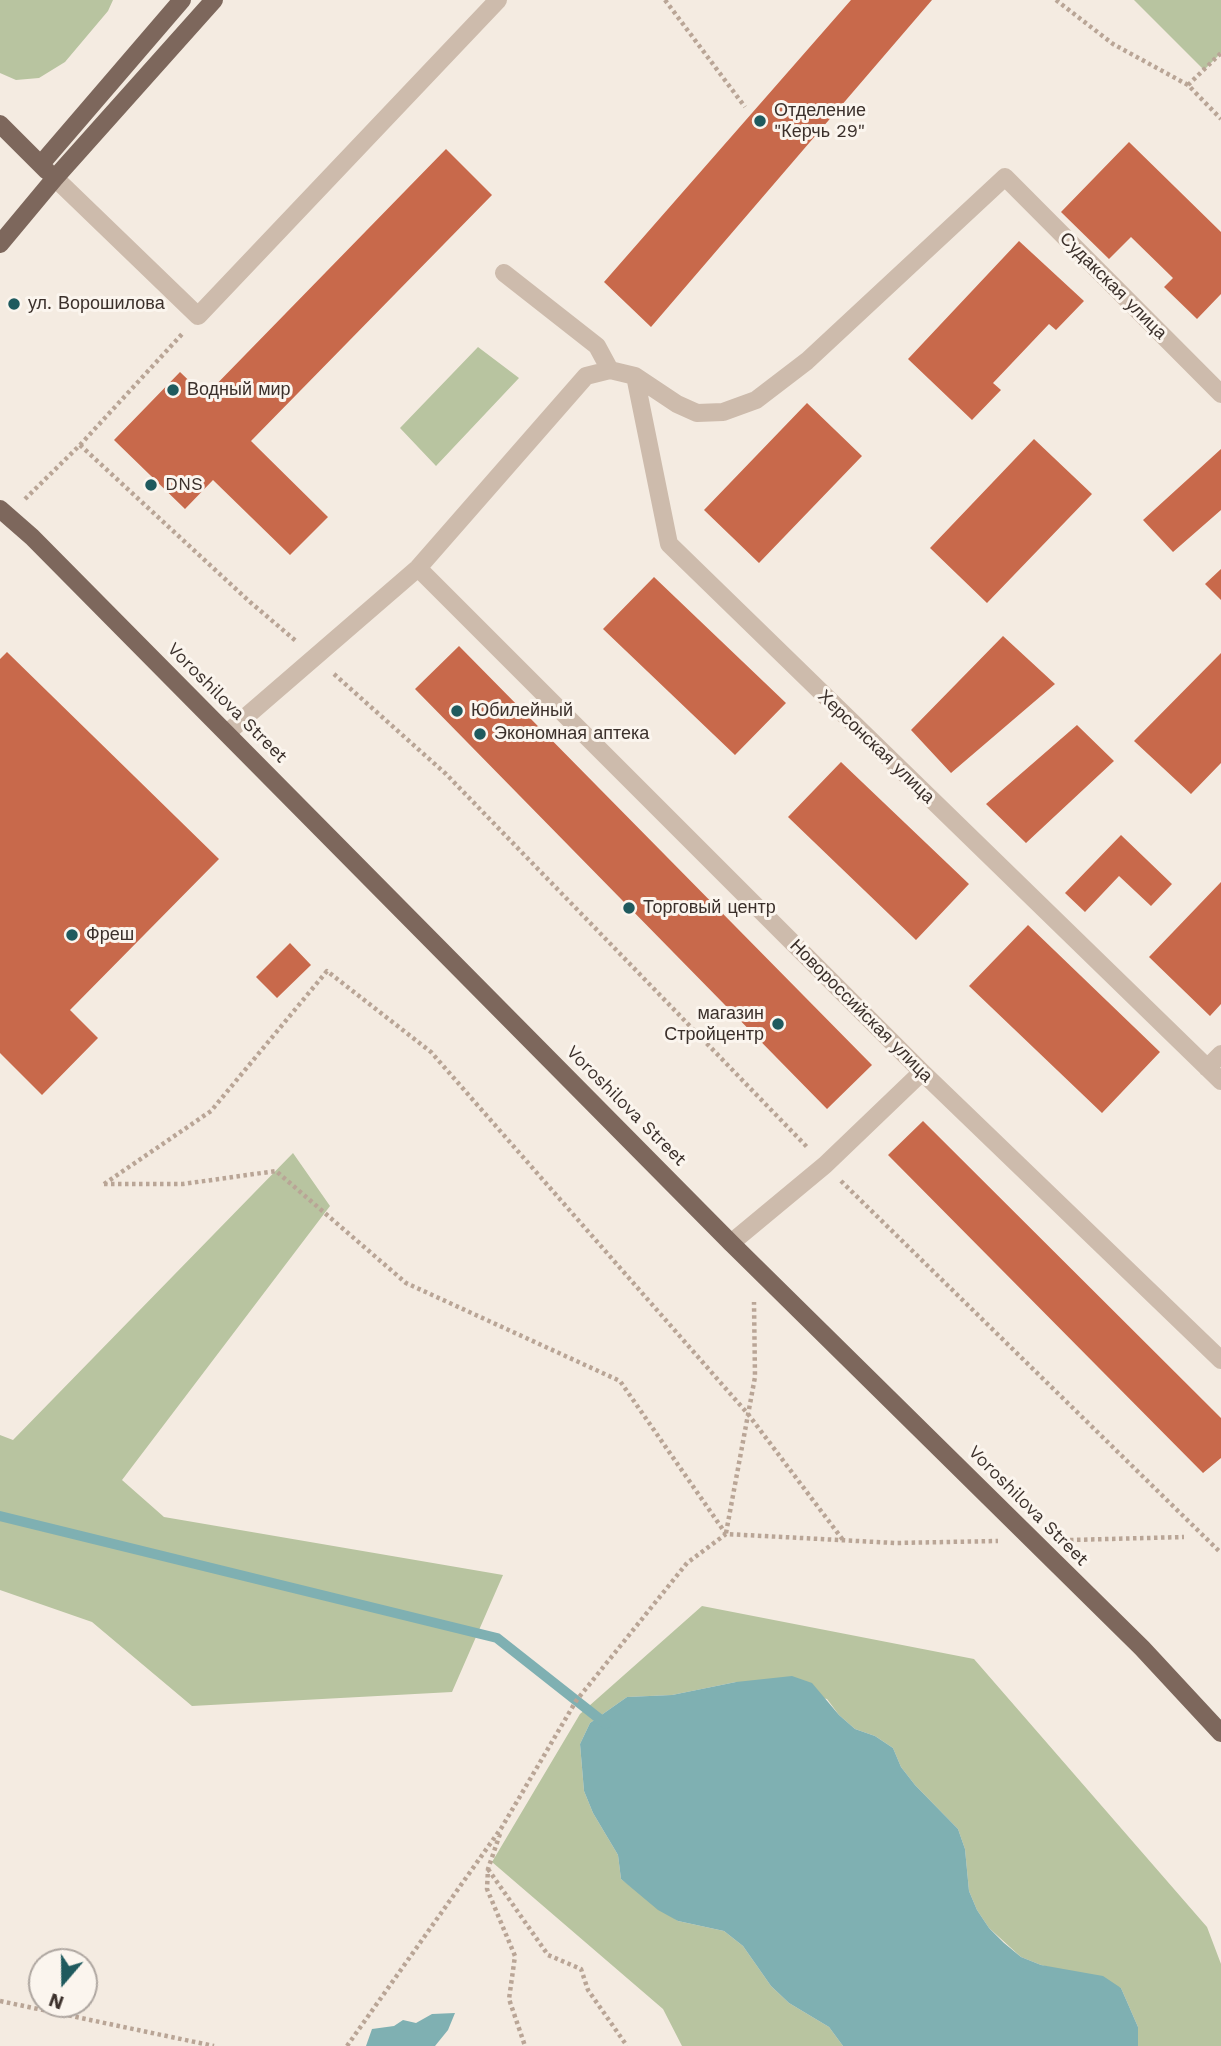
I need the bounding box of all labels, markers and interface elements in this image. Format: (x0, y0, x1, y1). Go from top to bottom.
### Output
place label: Отделение "Керчь 29" (774, 100, 866, 142)
marker: Отделение "Керчь 29" (752, 113, 768, 129)
street label: Судакская улица (1055, 228, 1171, 344)
place label: ул. Ворошилова (28, 293, 165, 315)
marker: ул. Ворошилова (6, 296, 22, 312)
place label: Водный мир (187, 379, 291, 401)
marker: Водный мир (165, 382, 181, 398)
place label: DNS (165, 474, 203, 496)
marker: DNS (143, 477, 159, 493)
street label: Voroshilova Street (162, 638, 292, 768)
street label: Херсонская улица (813, 686, 939, 808)
place label: Юбилейный (471, 700, 573, 722)
marker: Юбилейный (449, 703, 465, 719)
place label: Экономная аптека (494, 723, 649, 745)
marker: Экономная аптека (472, 726, 488, 742)
place label: Торговый центр (643, 897, 776, 919)
marker: Торговый центр (621, 900, 637, 916)
place label: Фреш (86, 924, 134, 946)
marker: Фреш (64, 927, 80, 943)
street label: Новороссийская улица (785, 935, 937, 1087)
place label: магазин Стройцентр (664, 1003, 764, 1046)
marker: магазин Стройцентр (770, 1016, 786, 1032)
street label: Voroshilova Street (561, 1041, 691, 1171)
street label: Voroshilova Street (963, 1441, 1093, 1571)
north arrow (28, 1948, 98, 2018)
text: N (46, 1988, 67, 2015)

